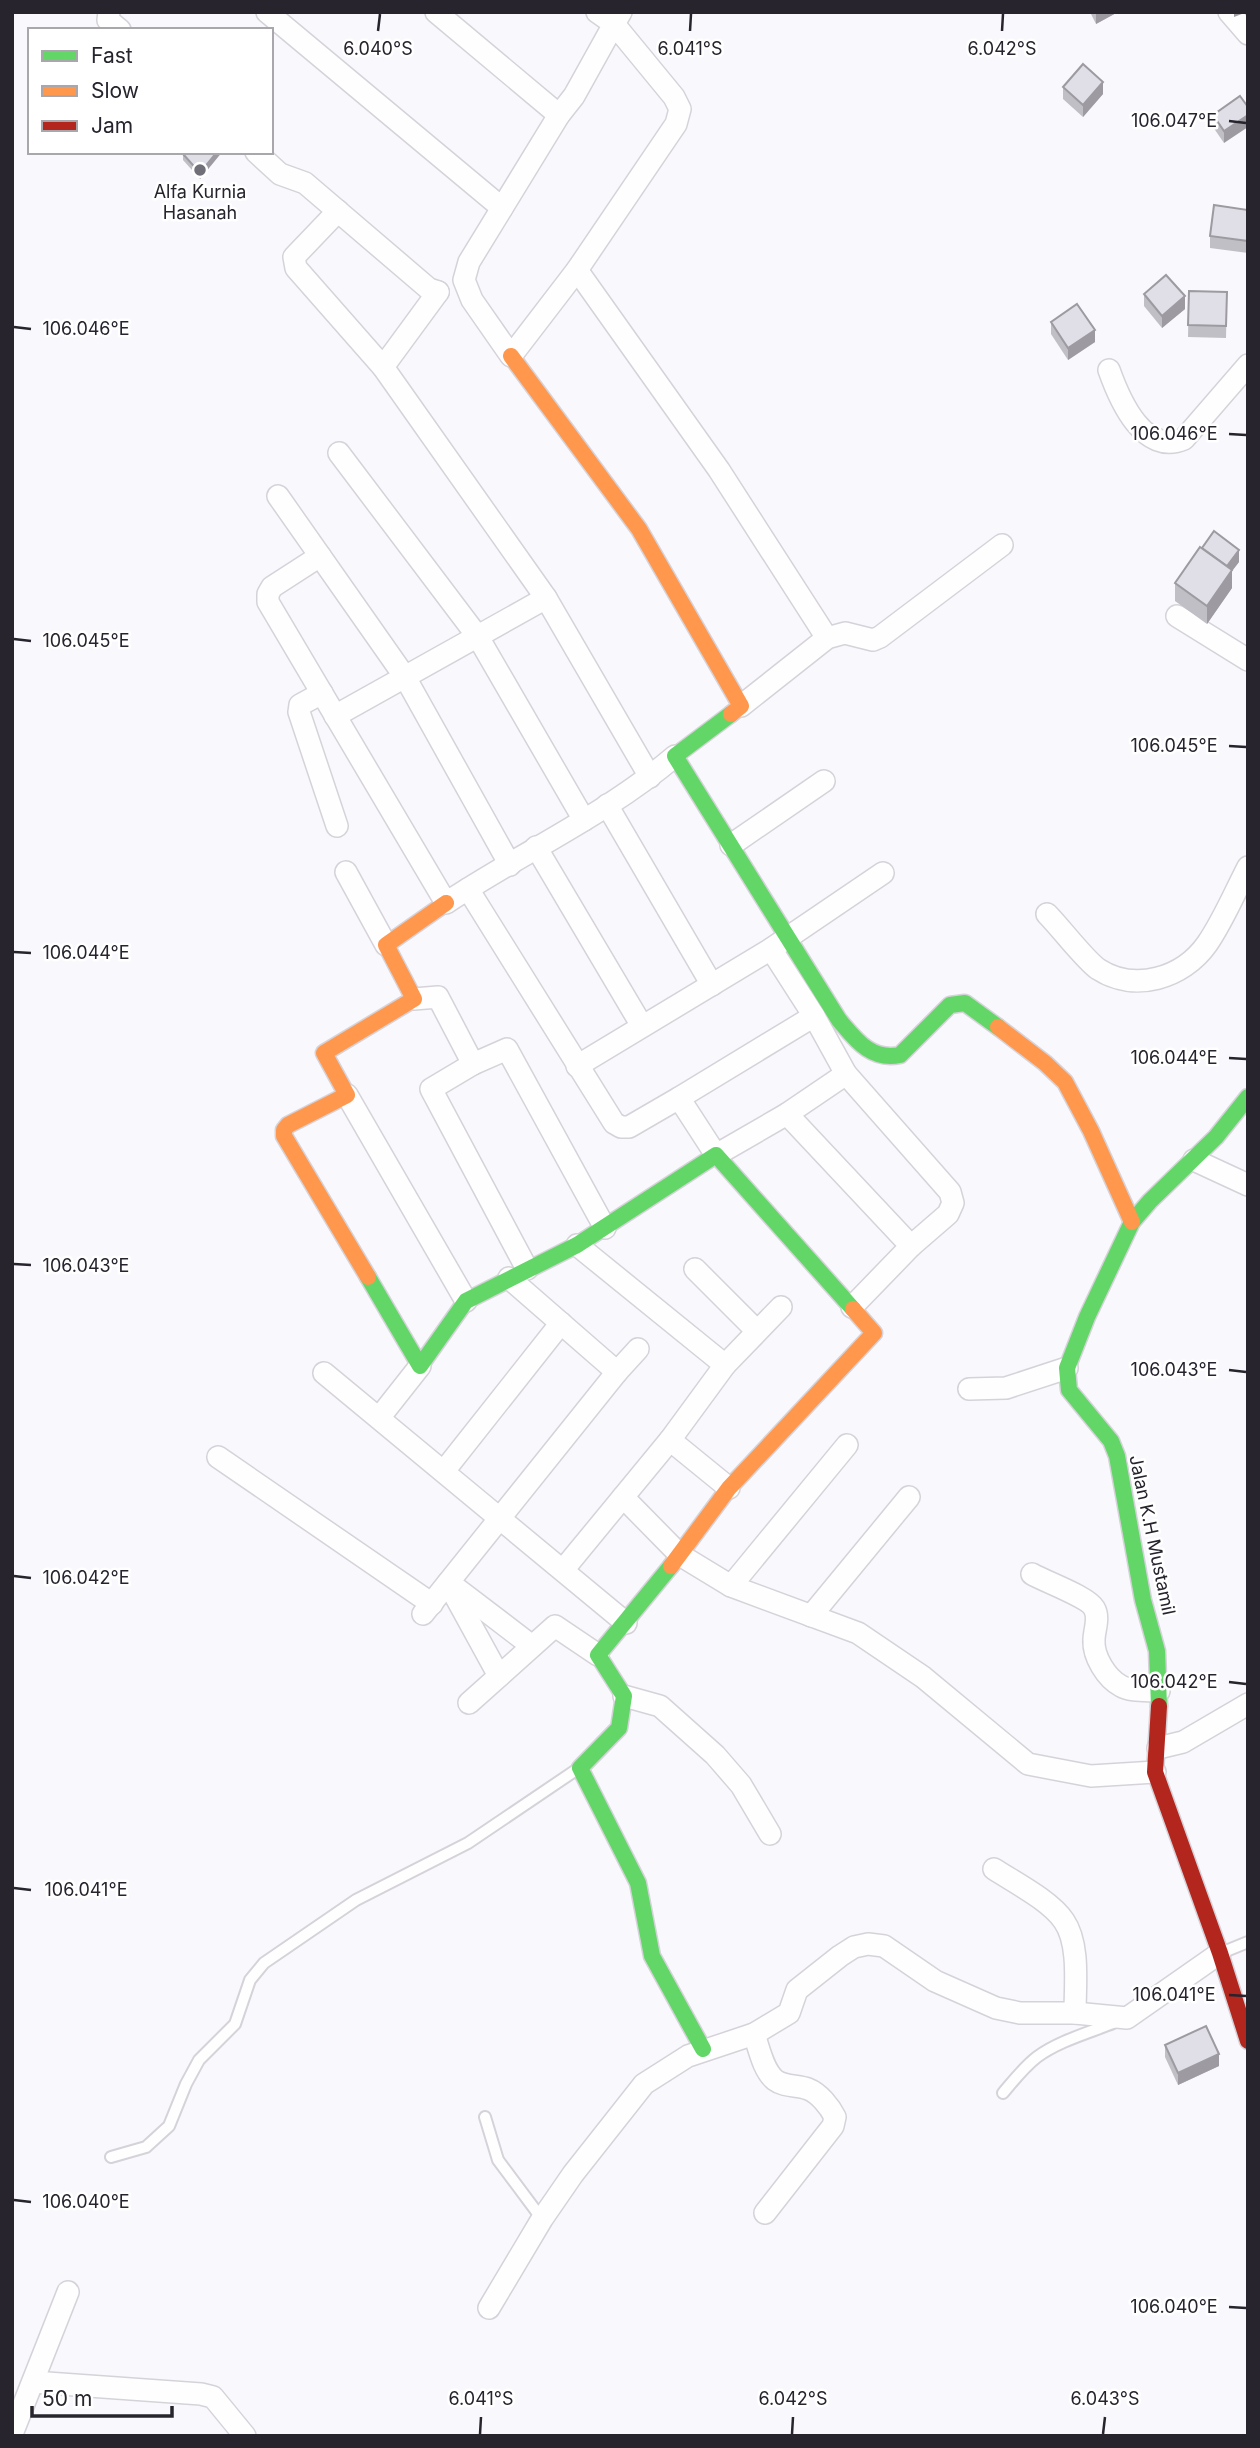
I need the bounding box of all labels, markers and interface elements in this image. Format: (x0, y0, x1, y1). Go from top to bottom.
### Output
legend (28, 28, 273, 154)
text: 6.040°S (343, 38, 413, 59)
text: 6.041°S (658, 38, 723, 59)
text: 6.042°S (968, 38, 1037, 59)
text: Fast (91, 43, 133, 68)
text: Slow (91, 78, 139, 103)
text: 106.047°E (1131, 110, 1217, 131)
text: Jam (91, 113, 133, 138)
marker: Alfa Kurnia Hasanah (192, 162, 208, 178)
place label: Alfa Kurnia Hasanah (154, 181, 246, 223)
text: 106.046°E (42, 318, 130, 339)
text: 106.046°E (1130, 423, 1218, 444)
text: 106.045°E (43, 630, 129, 651)
text: 106.045°E (1131, 735, 1217, 756)
text: 106.044°E (42, 942, 130, 963)
text: 106.044°E (1130, 1047, 1218, 1068)
text: 106.043°E (43, 1255, 129, 1276)
text: 106.043°E (1131, 1359, 1217, 1380)
street label: Jalan K.H Mustamil (1125, 1453, 1180, 1617)
text: 106.042°E (43, 1567, 129, 1588)
text: 106.042°E (1131, 1671, 1217, 1692)
text: 106.041°E (45, 1879, 127, 1900)
text: 106.041°E (1133, 1984, 1215, 2005)
text: 106.040°E (42, 2191, 130, 2212)
text: 106.040°E (1130, 2296, 1218, 2317)
scale bar (32, 2374, 172, 2418)
text: 50 m (42, 2386, 92, 2411)
text: 6.041°S (449, 2388, 514, 2409)
text: 6.042°S (759, 2388, 828, 2409)
text: 6.043°S (1071, 2388, 1139, 2409)

